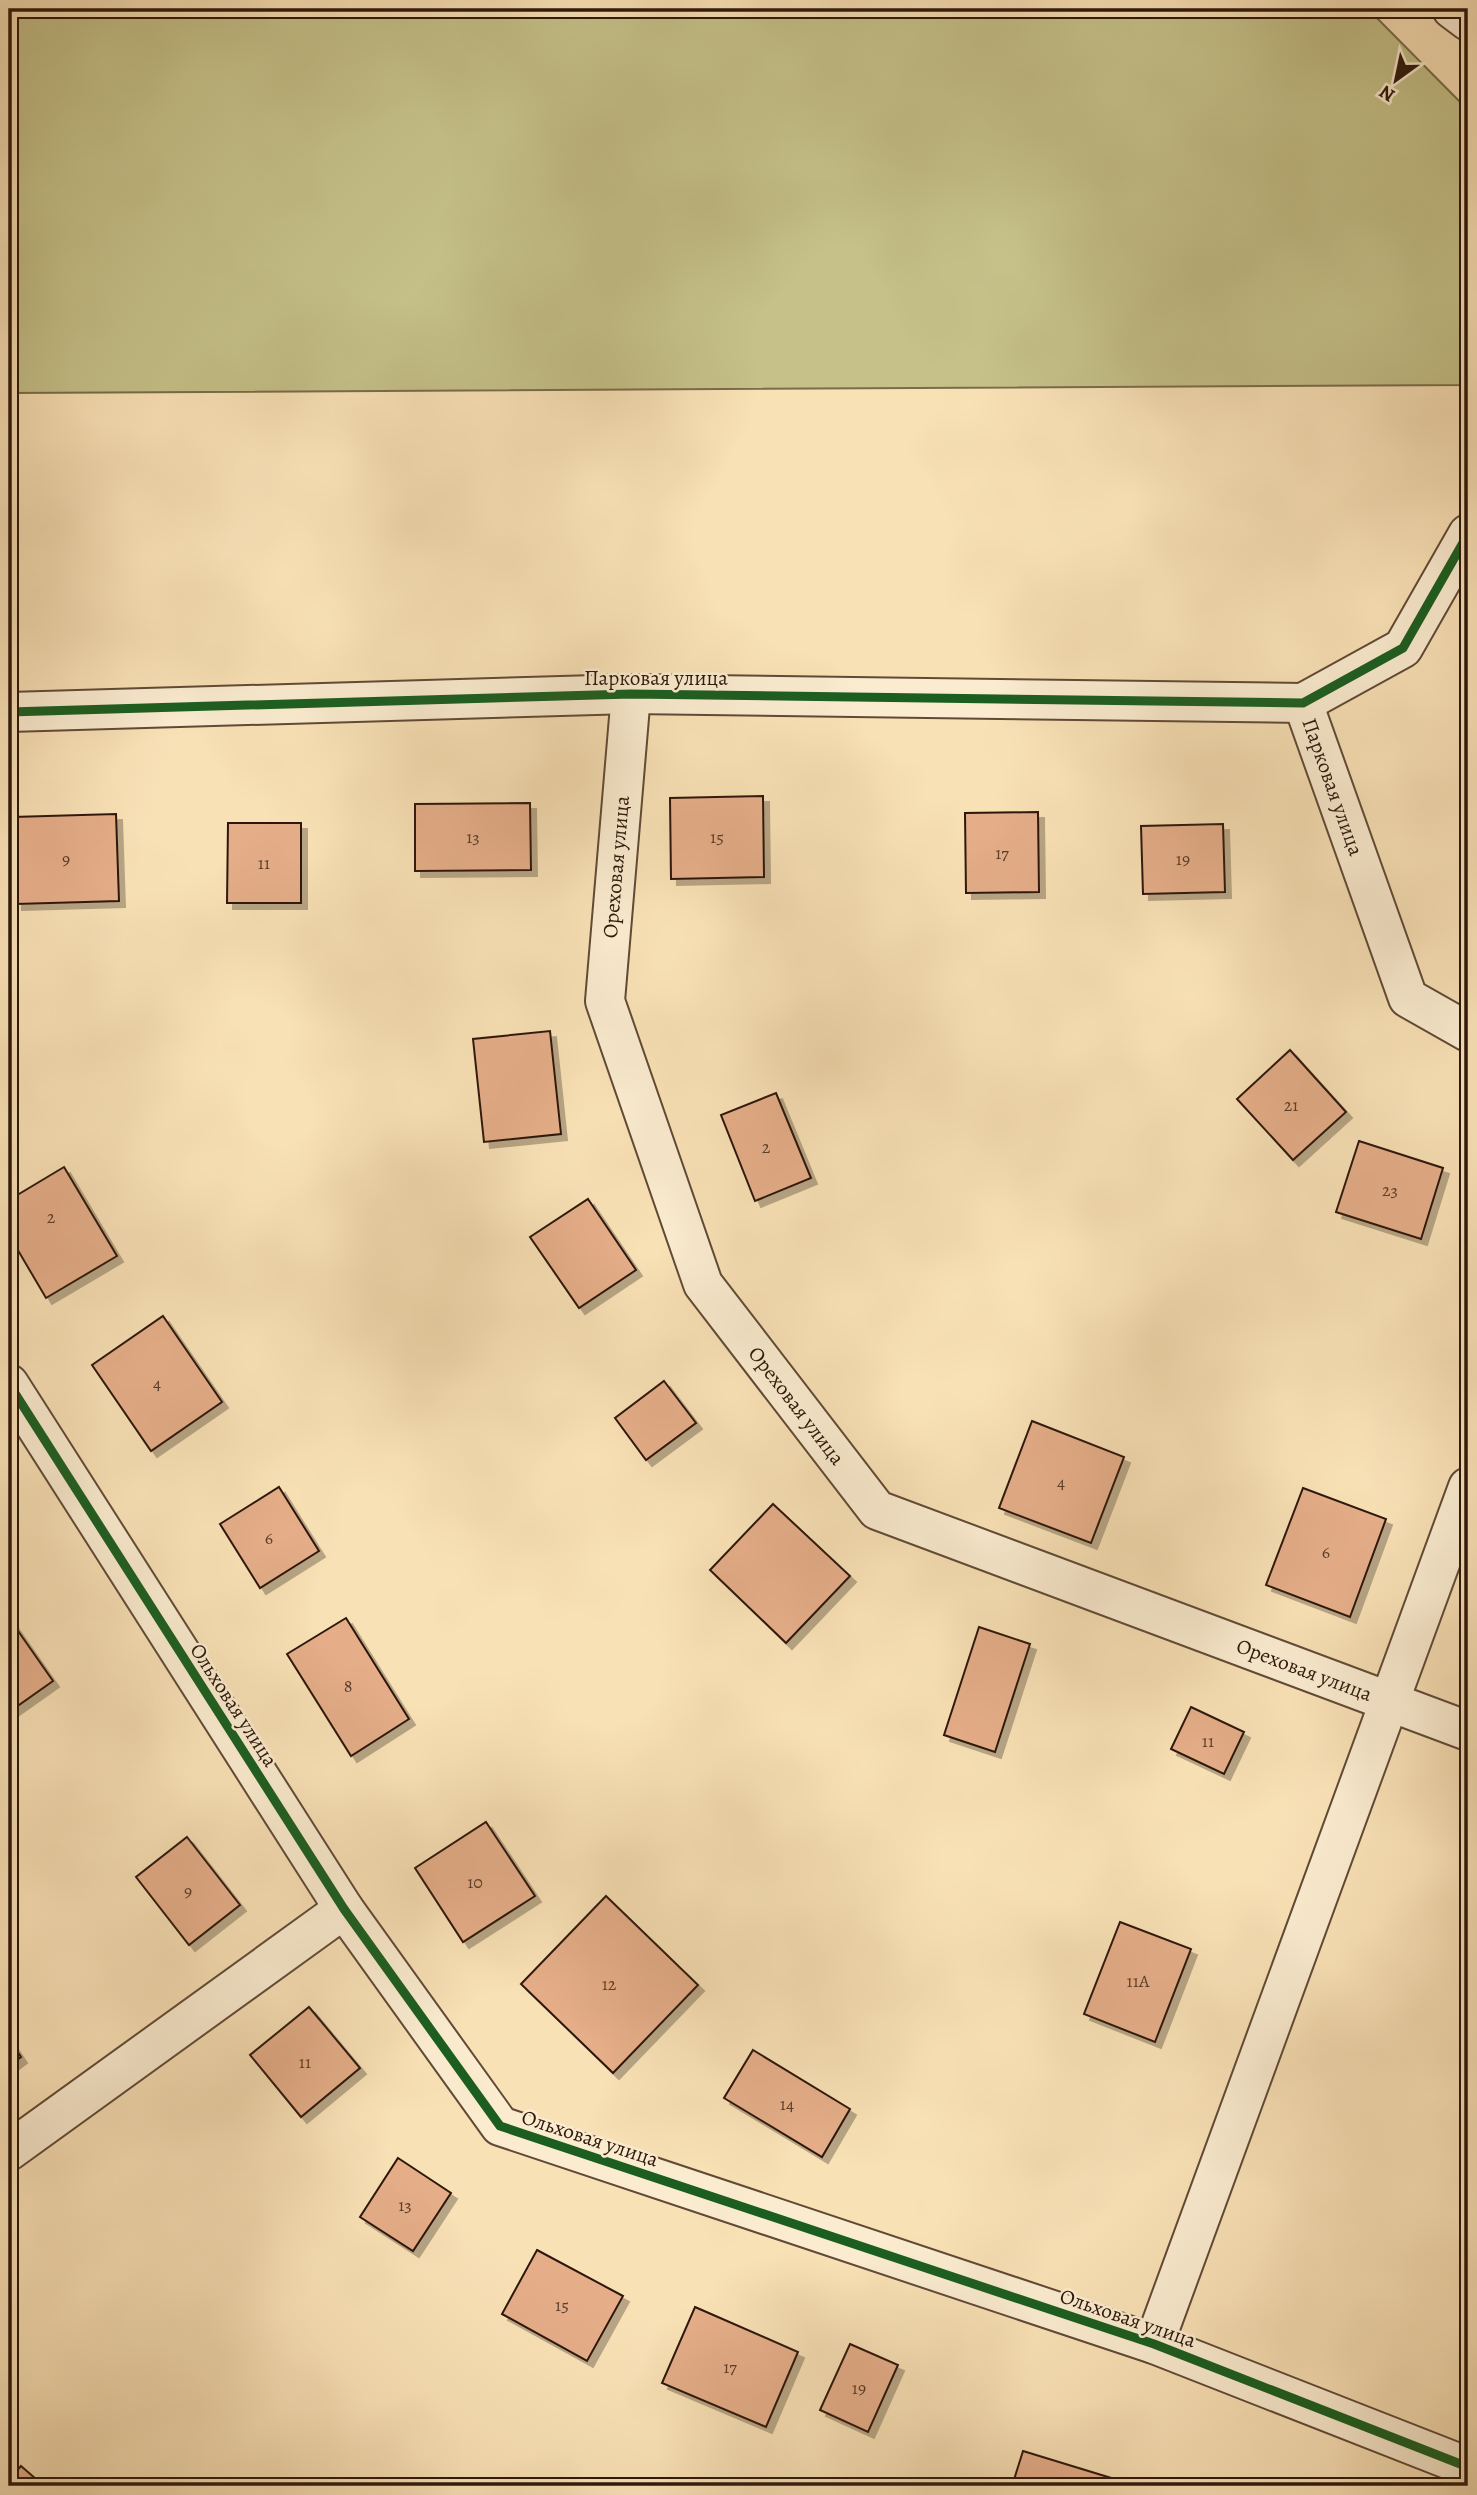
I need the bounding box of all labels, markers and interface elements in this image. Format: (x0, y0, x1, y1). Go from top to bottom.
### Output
north arrow (1362, 46, 1432, 116)
text: N (1374, 79, 1400, 108)
street label: Парковая улица (584, 664, 728, 692)
street label: Парковая улица (1296, 714, 1370, 860)
street label: Ореховая улица (596, 794, 636, 939)
house number: 13 (466, 825, 480, 849)
house number: 15 (710, 825, 724, 849)
house number: 17 (995, 841, 1009, 865)
house number: 9 (62, 847, 70, 871)
house number: 19 (1176, 847, 1190, 871)
house number: 11 (258, 851, 270, 875)
house number: 21 (1284, 1093, 1298, 1117)
house number: 2 (762, 1135, 771, 1159)
house number: 23 (1382, 1178, 1398, 1202)
house number: 2 (47, 1205, 56, 1229)
street label: Ореховая улица (742, 1340, 851, 1471)
house number: 4 (153, 1371, 161, 1395)
house number: 4 (1057, 1470, 1065, 1494)
house number: 6 (265, 1526, 273, 1550)
house number: 6 (1322, 1540, 1330, 1564)
street label: Ореховая улица (1232, 1632, 1376, 1708)
street label: Ольховая улица (184, 1638, 285, 1773)
house number: 8 (344, 1674, 352, 1698)
house number: 11 (1202, 1729, 1214, 1753)
house number: 10 (467, 1870, 483, 1894)
house number: 9 (184, 1879, 192, 1903)
house number: 11А (1127, 1969, 1150, 1993)
house number: 12 (602, 1972, 617, 1996)
house number: 11 (299, 2050, 311, 2074)
house number: 14 (780, 2092, 794, 2116)
street label: Ольховая улица (518, 2103, 662, 2173)
house number: 13 (398, 2193, 412, 2217)
street label: Ольховая улица (1056, 2282, 1200, 2354)
house number: 15 (555, 2293, 569, 2317)
house number: 17 (723, 2355, 737, 2379)
house number: 19 (852, 2376, 866, 2400)

